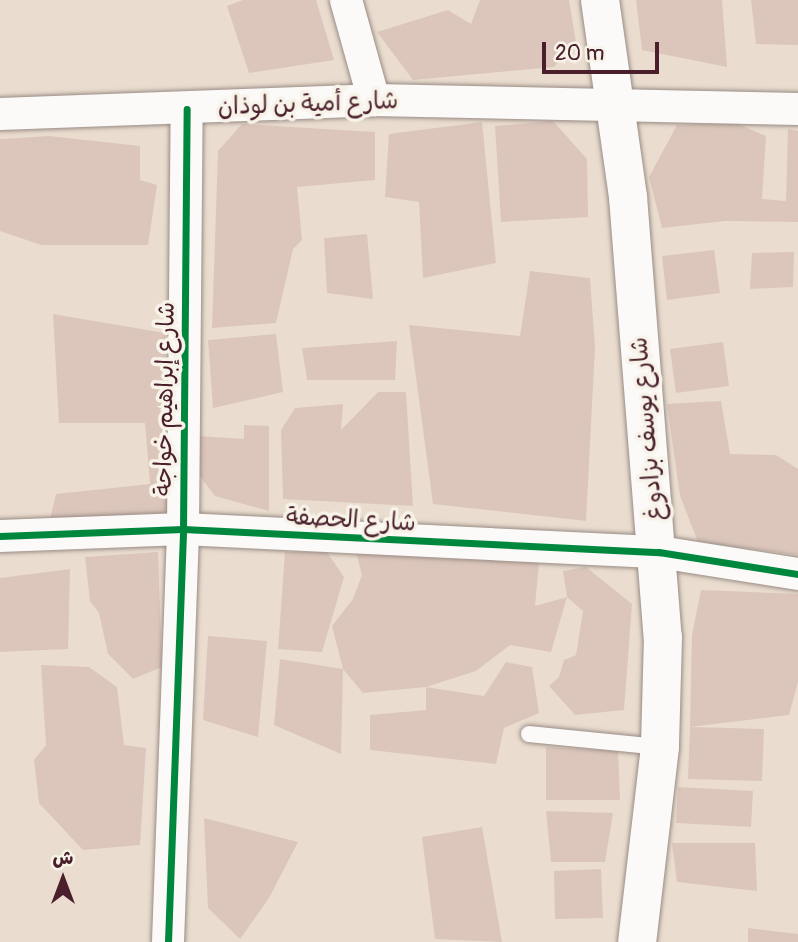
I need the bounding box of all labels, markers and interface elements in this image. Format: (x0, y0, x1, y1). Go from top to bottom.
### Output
scale bar (546, 28, 663, 72)
text: 20 m (555, 40, 604, 67)
street label: شارع أمية بن لوذان (217, 86, 399, 122)
street label: شارع إبراهيم خواجة (149, 302, 181, 496)
street label: شارع يوسف بزادوغ (625, 336, 669, 522)
street label: شارع الحصفة (285, 502, 417, 538)
north arrow (28, 844, 98, 914)
text: ش (53, 846, 73, 870)

